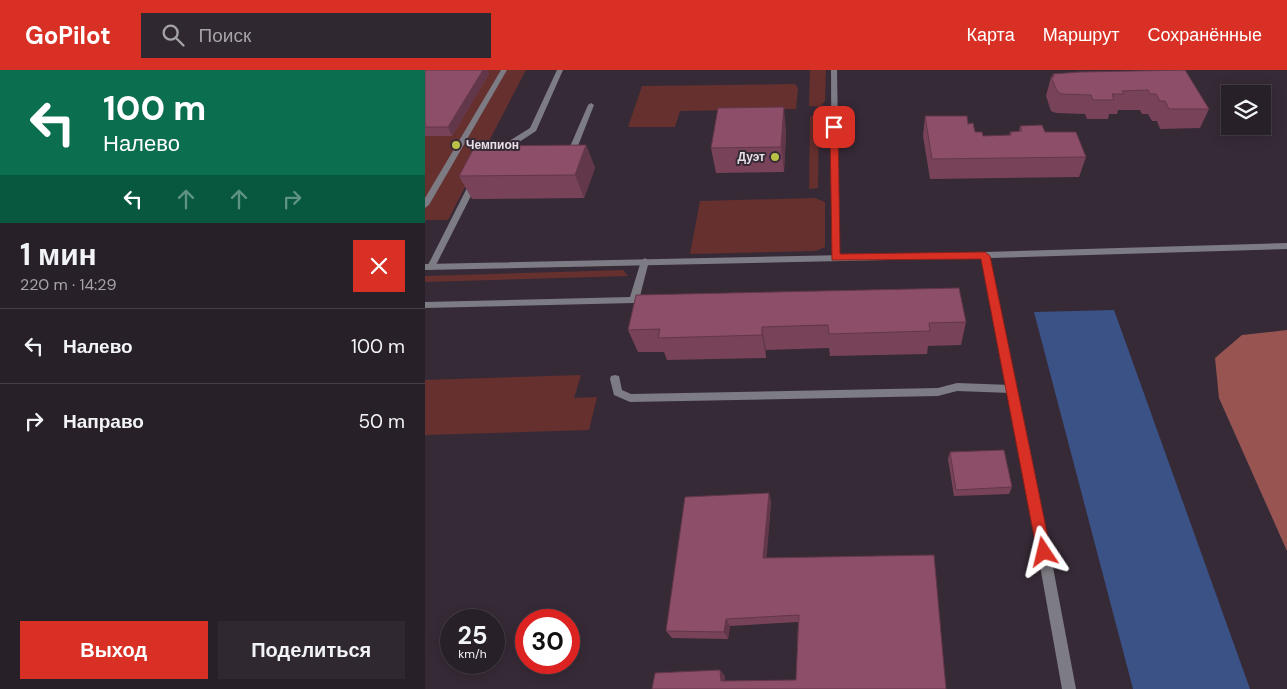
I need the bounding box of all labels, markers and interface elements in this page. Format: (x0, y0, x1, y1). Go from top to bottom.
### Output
search box (141, 13, 491, 58)
text: GoPilot (25, 20, 111, 51)
icon: search (159, 21, 187, 49)
text: Поиск (199, 23, 251, 48)
text: Карта (967, 23, 1015, 47)
text: Маршрут (1043, 23, 1119, 47)
text: Сохранённые (1147, 23, 1262, 47)
text: 100 m (103, 85, 206, 131)
map controls (1221, 85, 1271, 135)
button: layers (1221, 85, 1271, 135)
icon: left (20, 90, 85, 155)
pin (813, 106, 855, 148)
icon: arrive (820, 113, 848, 141)
text: Налево (103, 129, 180, 158)
place label: Чемпион (466, 137, 519, 153)
marker: Чемпион (450, 139, 462, 151)
place label: Дуэт (737, 149, 765, 165)
marker: Дуэт (769, 151, 781, 163)
icon: left (119, 185, 147, 213)
icon: ahead (172, 185, 200, 213)
icon: ahead (225, 185, 253, 213)
icon: right (278, 185, 306, 213)
text: 1 мин (20, 235, 97, 274)
button: close (353, 240, 405, 292)
text: 220 m · 14:29 (20, 274, 116, 295)
icon: left (20, 332, 48, 360)
text: Налево (63, 334, 133, 359)
text: 100 m (351, 334, 405, 359)
icon: right (20, 407, 48, 435)
text: Направо (63, 409, 144, 434)
text: 50 m (358, 409, 405, 434)
position arrow (1017, 525, 1069, 577)
speed limit sign: 30 (515, 609, 580, 674)
text: 25 (458, 619, 487, 652)
button: Выход (20, 621, 208, 679)
button: Поделиться (218, 621, 405, 679)
text: km/h (458, 646, 487, 662)

